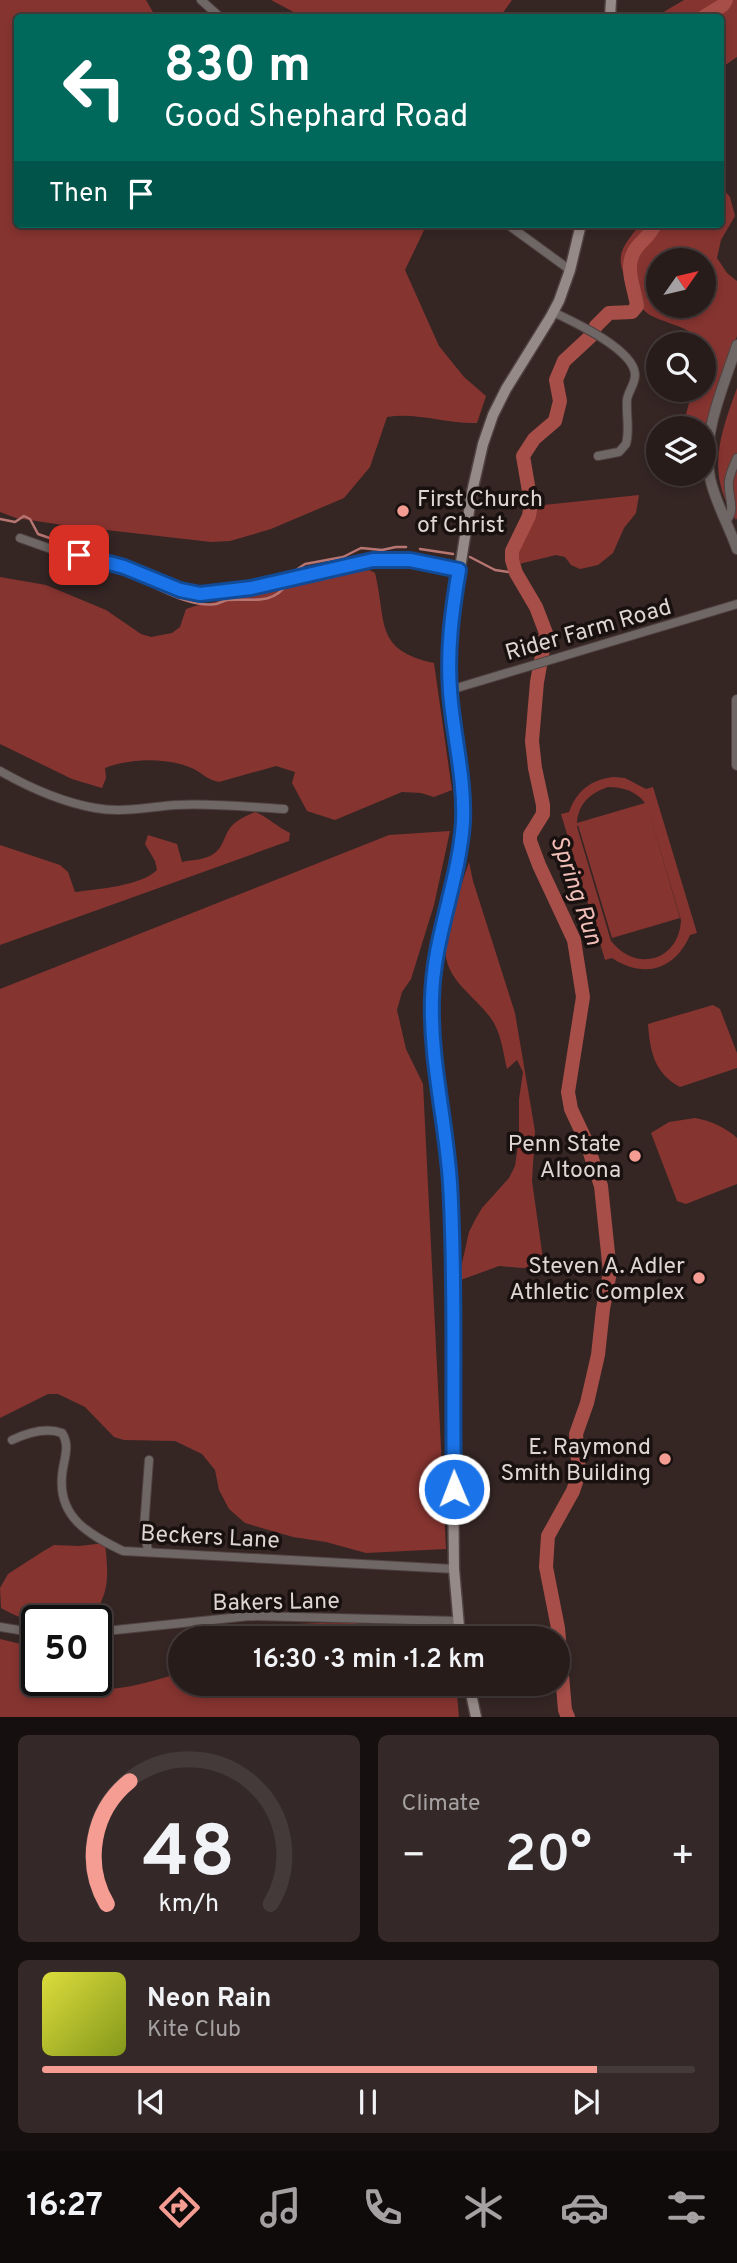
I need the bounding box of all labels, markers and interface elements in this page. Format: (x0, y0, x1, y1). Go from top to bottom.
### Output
text: 830 m (164, 37, 311, 99)
icon: left (49, 42, 140, 133)
text: Good Shephard Road (164, 98, 468, 138)
icon: arrive (122, 175, 160, 213)
text: Then (49, 178, 108, 211)
north arrow (646, 248, 716, 318)
map controls (646, 248, 716, 486)
button: search (646, 332, 716, 402)
button: layers (646, 416, 716, 486)
place label: First Church of Christ (417, 486, 543, 541)
marker: First Church of Christ (395, 503, 411, 519)
pin (49, 525, 109, 585)
icon: arrive (60, 536, 98, 574)
street label: Rider Farm Road (502, 594, 675, 669)
water label: Spring Run (542, 832, 608, 950)
place label: Penn State Altoona (508, 1131, 621, 1186)
marker: Penn State Altoona (627, 1148, 643, 1164)
place label: Steven A. Adler Athletic Complex (509, 1253, 685, 1308)
marker: Steven A. Adler Athletic Complex (691, 1270, 707, 1286)
place label: E. Raymond Smith Building (500, 1434, 651, 1489)
marker: E. Raymond Smith Building (657, 1451, 673, 1467)
position arrow (417, 1452, 491, 1526)
street label: Beckers Lane (139, 1520, 280, 1557)
street label: Bakers Lane (212, 1588, 340, 1619)
speed limit sign: 50 (21, 1605, 112, 1696)
text: 16:30 · 3 min · 1.2 km (253, 1644, 485, 1677)
text: Climate (402, 1790, 480, 1819)
text: 48 (142, 1811, 235, 1903)
text: 20° (505, 1824, 592, 1890)
text: − (402, 1833, 426, 1882)
text: + (670, 1833, 695, 1882)
text: km/h (158, 1889, 219, 1921)
text: Neon Rain (147, 1983, 272, 2016)
text: Kite Club (147, 2016, 241, 2045)
icon: previous (132, 2083, 170, 2121)
icon: pause (349, 2083, 387, 2121)
icon: next (567, 2083, 605, 2121)
icon: directions (155, 2183, 204, 2232)
icon: music (256, 2183, 305, 2232)
icon: phone (358, 2183, 407, 2232)
icon: climate (459, 2183, 508, 2232)
icon: car (560, 2183, 609, 2232)
icon: filters (662, 2183, 711, 2232)
text: 16:27 (26, 2187, 103, 2227)

